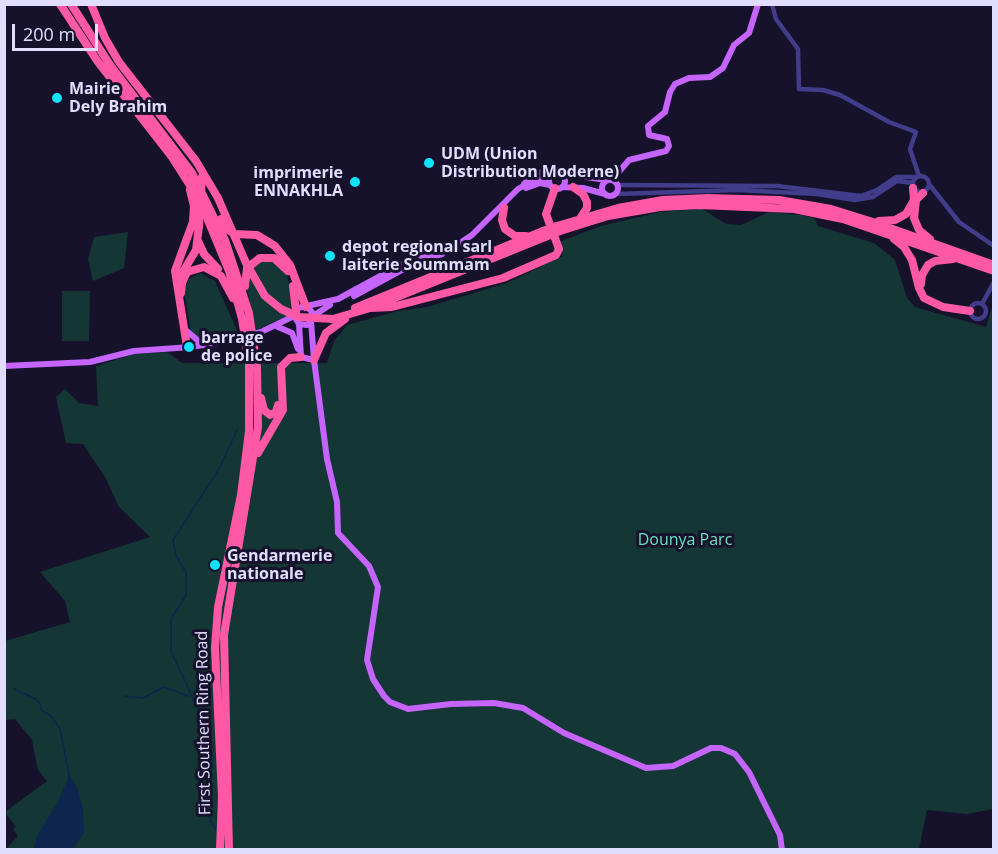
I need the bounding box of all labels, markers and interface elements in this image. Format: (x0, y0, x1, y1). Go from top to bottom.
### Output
scale bar (15, 12, 100, 50)
text: 200 m (23, 22, 75, 46)
place label: Mairie Dely Brahim (69, 79, 167, 117)
marker: Mairie Dely Brahim (50, 91, 64, 105)
place label: UDM (Union Distribution Moderne) (441, 144, 619, 182)
marker: UDM (Union Distribution Moderne) (422, 156, 436, 170)
place label: imprimerie ENNAKHLA (253, 163, 343, 201)
marker: imprimerie ENNAKHLA (348, 175, 362, 189)
place label: depot regional sarl laiterie Soummam (342, 237, 492, 275)
marker: depot regional sarl laiterie Soummam (323, 249, 337, 263)
place label: barrage de police (201, 328, 272, 366)
marker: barrage de police (182, 340, 196, 354)
park label: Dounya Parc (638, 530, 732, 550)
place label: Gendarmerie nationale (227, 546, 332, 584)
marker: Gendarmerie nationale (208, 558, 222, 572)
street label: First Southern Ring Road (193, 631, 215, 815)

